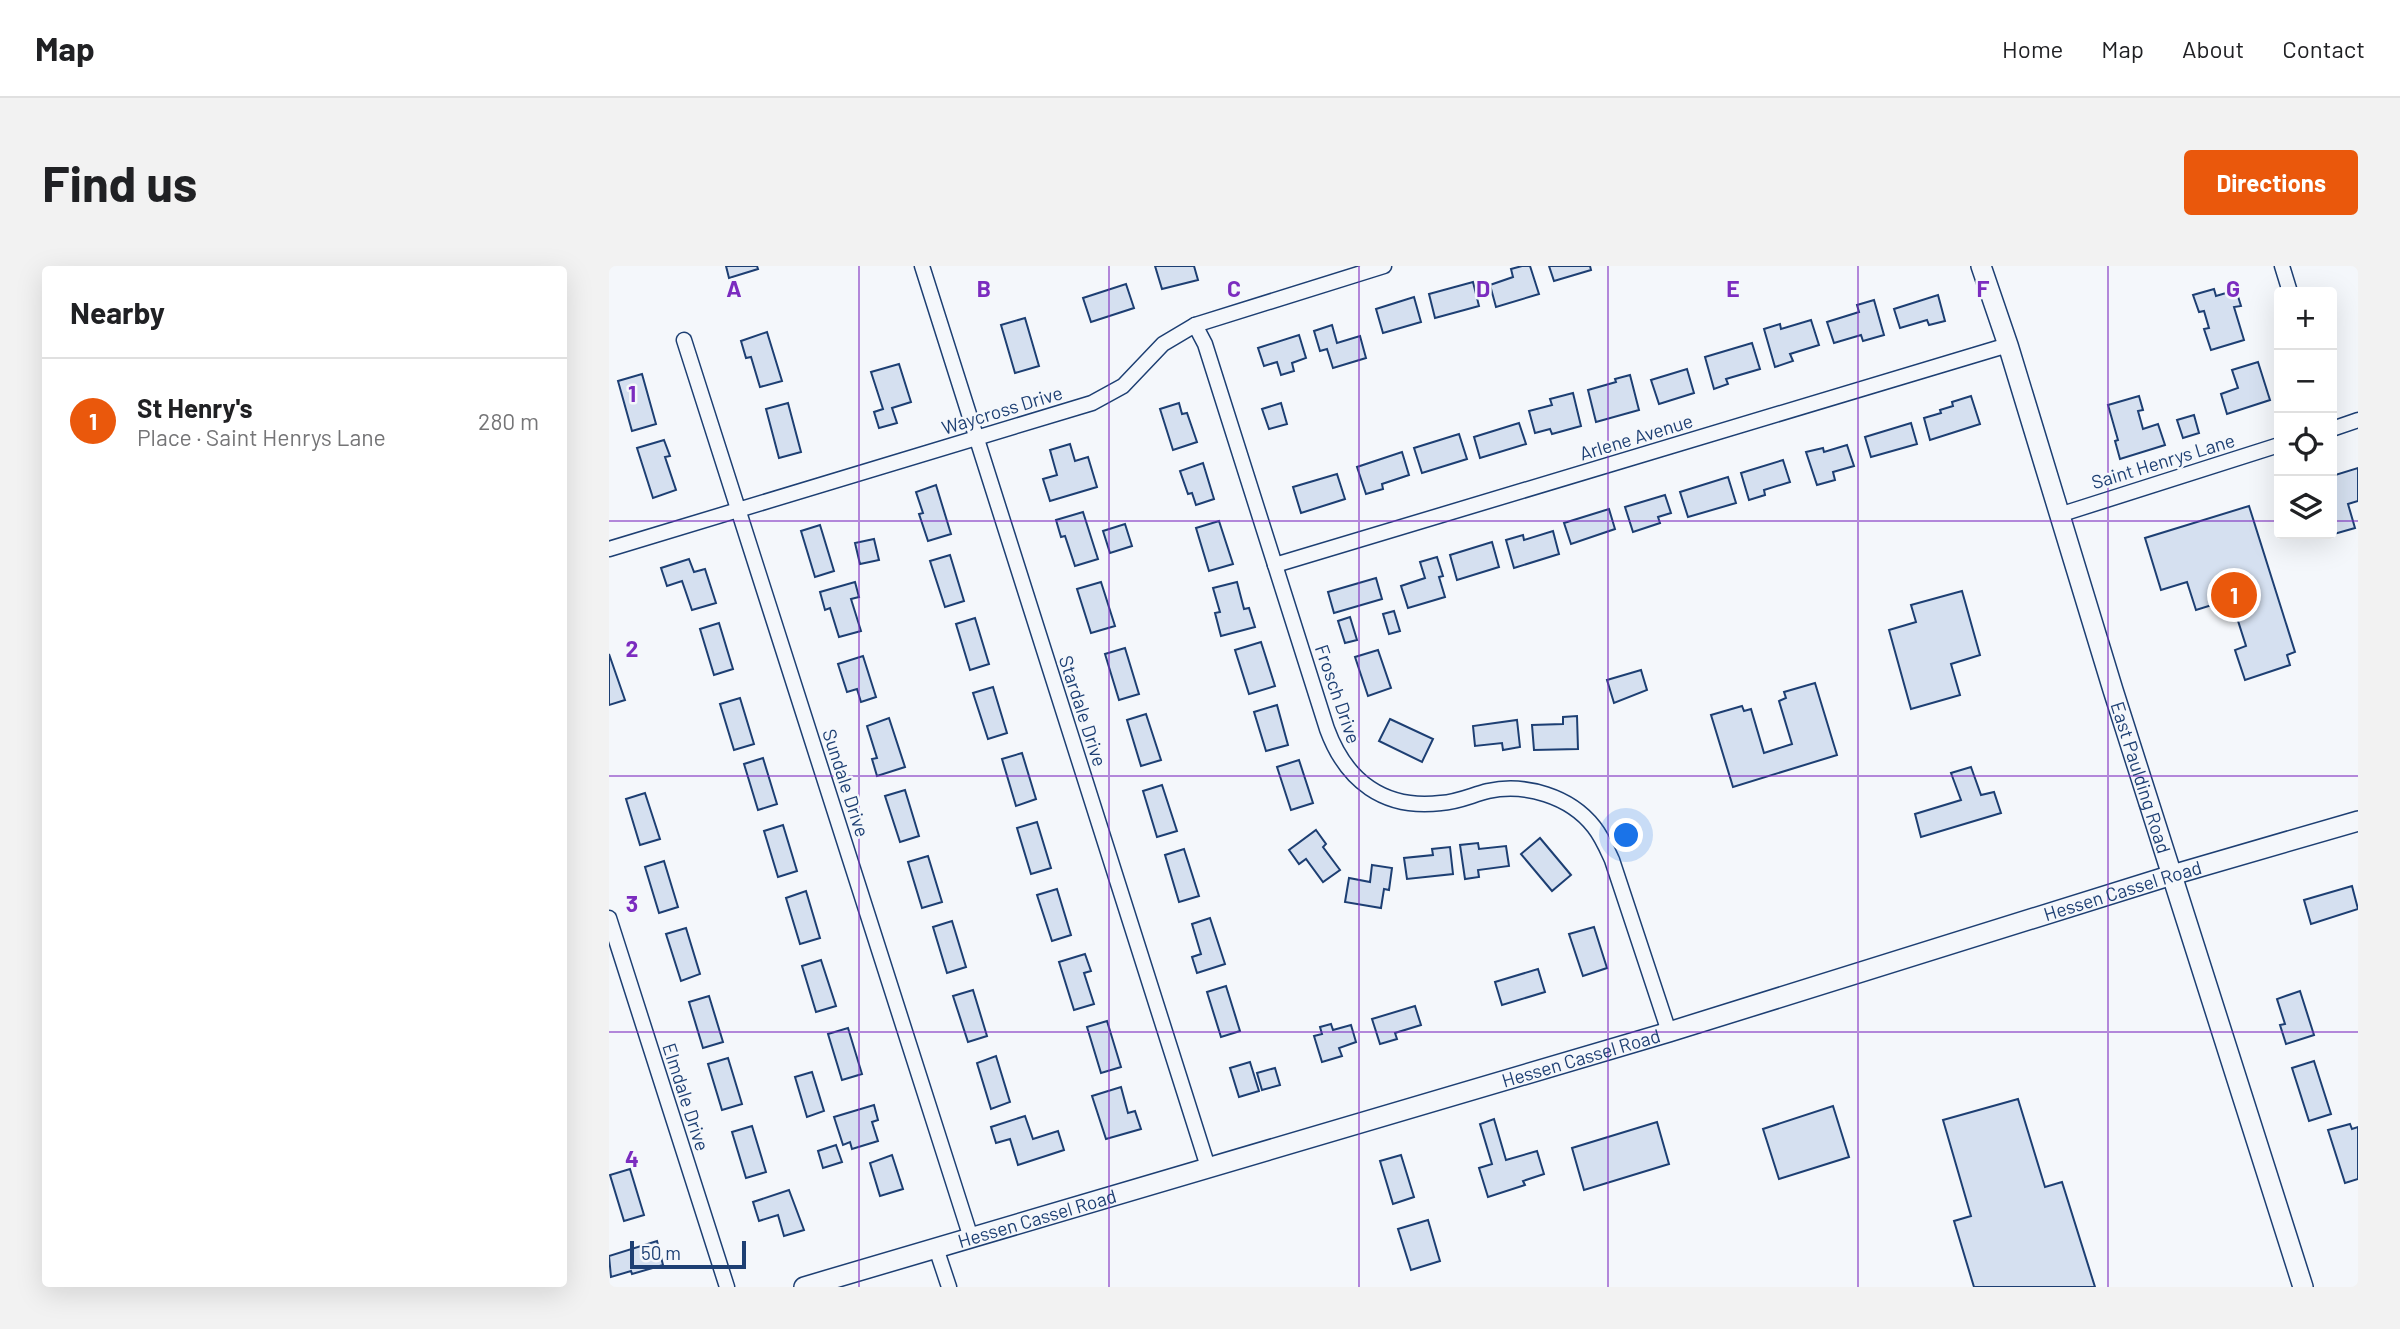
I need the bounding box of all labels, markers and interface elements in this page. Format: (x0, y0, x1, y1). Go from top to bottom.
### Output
text: Map (35, 28, 95, 68)
text: Home (2002, 34, 2063, 63)
text: Map (2101, 34, 2144, 63)
text: About (2182, 34, 2244, 63)
text: Contact (2282, 34, 2365, 63)
button: Directions (2184, 150, 2358, 215)
text: Find us (42, 153, 197, 212)
text: A (726, 274, 742, 302)
text: B (977, 274, 991, 302)
text: C (1227, 274, 1241, 302)
text: D (1476, 274, 1490, 302)
text: E (1726, 274, 1740, 302)
text: F (1977, 274, 1990, 302)
text: G (2226, 274, 2240, 302)
map controls (2274, 287, 2337, 539)
button: + (2274, 287, 2337, 350)
text: Nearby (70, 294, 165, 330)
button: − (2274, 350, 2337, 413)
text: 1 (628, 379, 636, 407)
street label: Waycross Drive (939, 380, 1065, 439)
text: St Henry's (137, 392, 252, 423)
text: 1 (89, 407, 97, 435)
text: 280 m (478, 407, 539, 435)
street label: Arlene Avenue (1576, 408, 1695, 465)
button: locate (2274, 413, 2337, 476)
text: Place · Saint Henrys Lane (137, 423, 386, 451)
street label: Saint Henrys Lane (2088, 428, 2237, 493)
button: layers (2274, 476, 2337, 539)
pin: 1 (2211, 569, 2257, 621)
text: 2 (626, 634, 638, 662)
street label: Frosch Drive (1311, 641, 1366, 746)
street label: Stardale Drive (1055, 652, 1112, 769)
street label: East Paulding Road (2106, 699, 2176, 856)
street label: Sundale Drive (818, 726, 875, 840)
your location (1609, 818, 1643, 852)
street label: Hessen Cassel Road (2041, 855, 2204, 925)
text: 3 (626, 889, 638, 917)
street label: Hessen Cassel Road (1499, 1023, 1663, 1092)
street label: Elmdale Drive (658, 1040, 715, 1154)
text: 4 (625, 1144, 639, 1172)
street label: Hessen Cassel Road (955, 1184, 1119, 1252)
scale bar (630, 1238, 745, 1270)
text: 50 m (641, 1241, 681, 1264)

